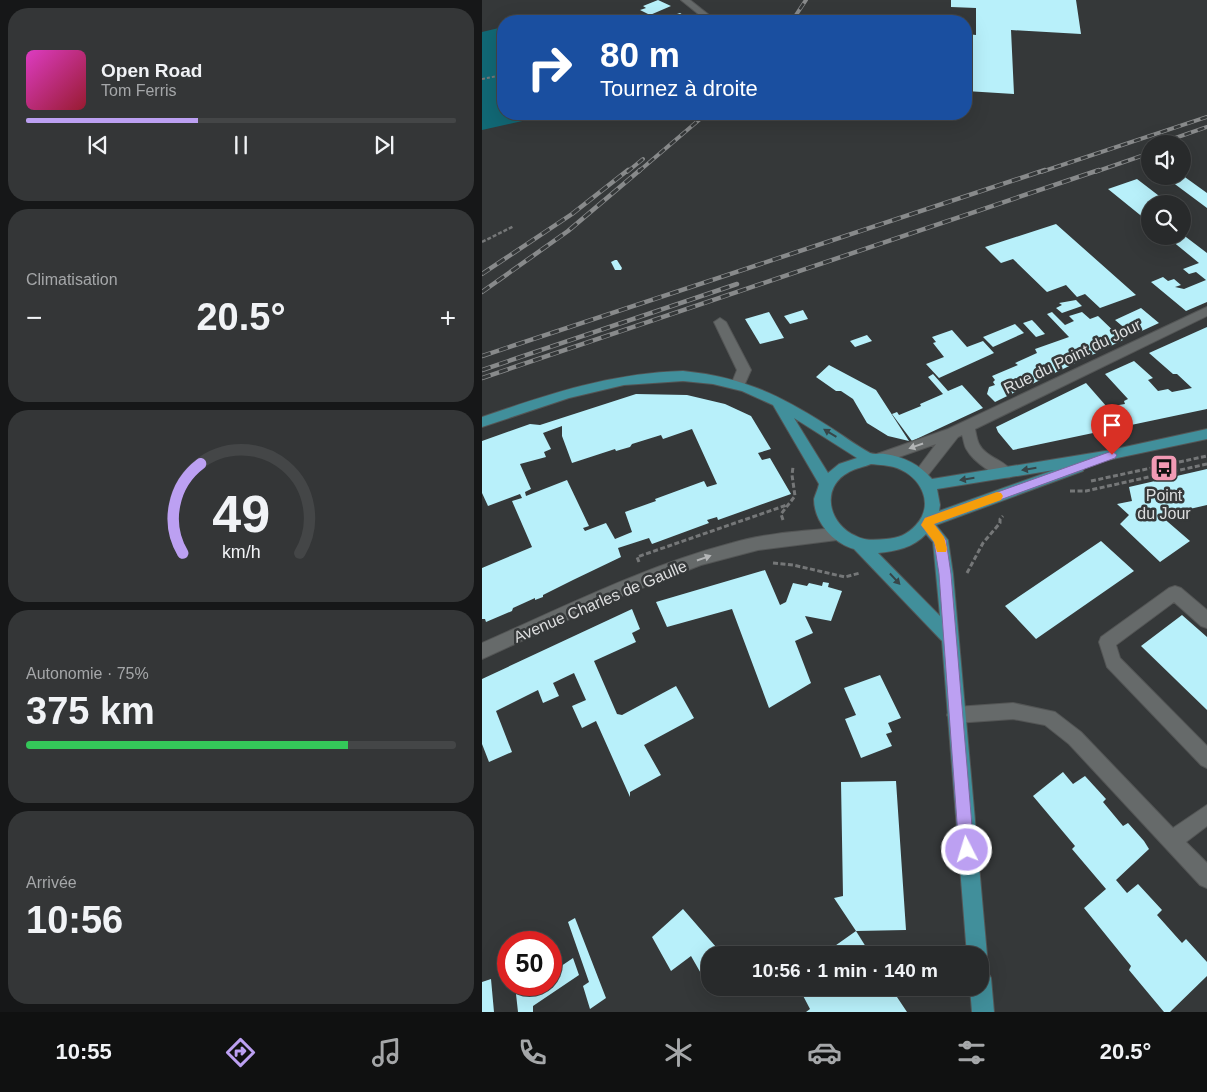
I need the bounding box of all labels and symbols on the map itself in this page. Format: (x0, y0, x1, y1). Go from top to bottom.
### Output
street label: Rue du Point du Jour (1001, 316, 1144, 397)
pin (1091, 404, 1133, 455)
one-way arrow (823, 429, 836, 438)
one-way arrow (908, 443, 923, 450)
bus stop icon: Point du Jour (1149, 453, 1179, 483)
one-way arrow (1020, 465, 1036, 473)
one-way arrow (959, 475, 975, 483)
place label: Point du Jour (1137, 487, 1191, 522)
one-way arrow (697, 554, 712, 561)
street label: Avenue Charles de Gaulle (511, 557, 689, 646)
one-way arrow (889, 572, 901, 584)
position arrow (940, 823, 992, 875)
speed limit sign: 50 (497, 931, 562, 996)

